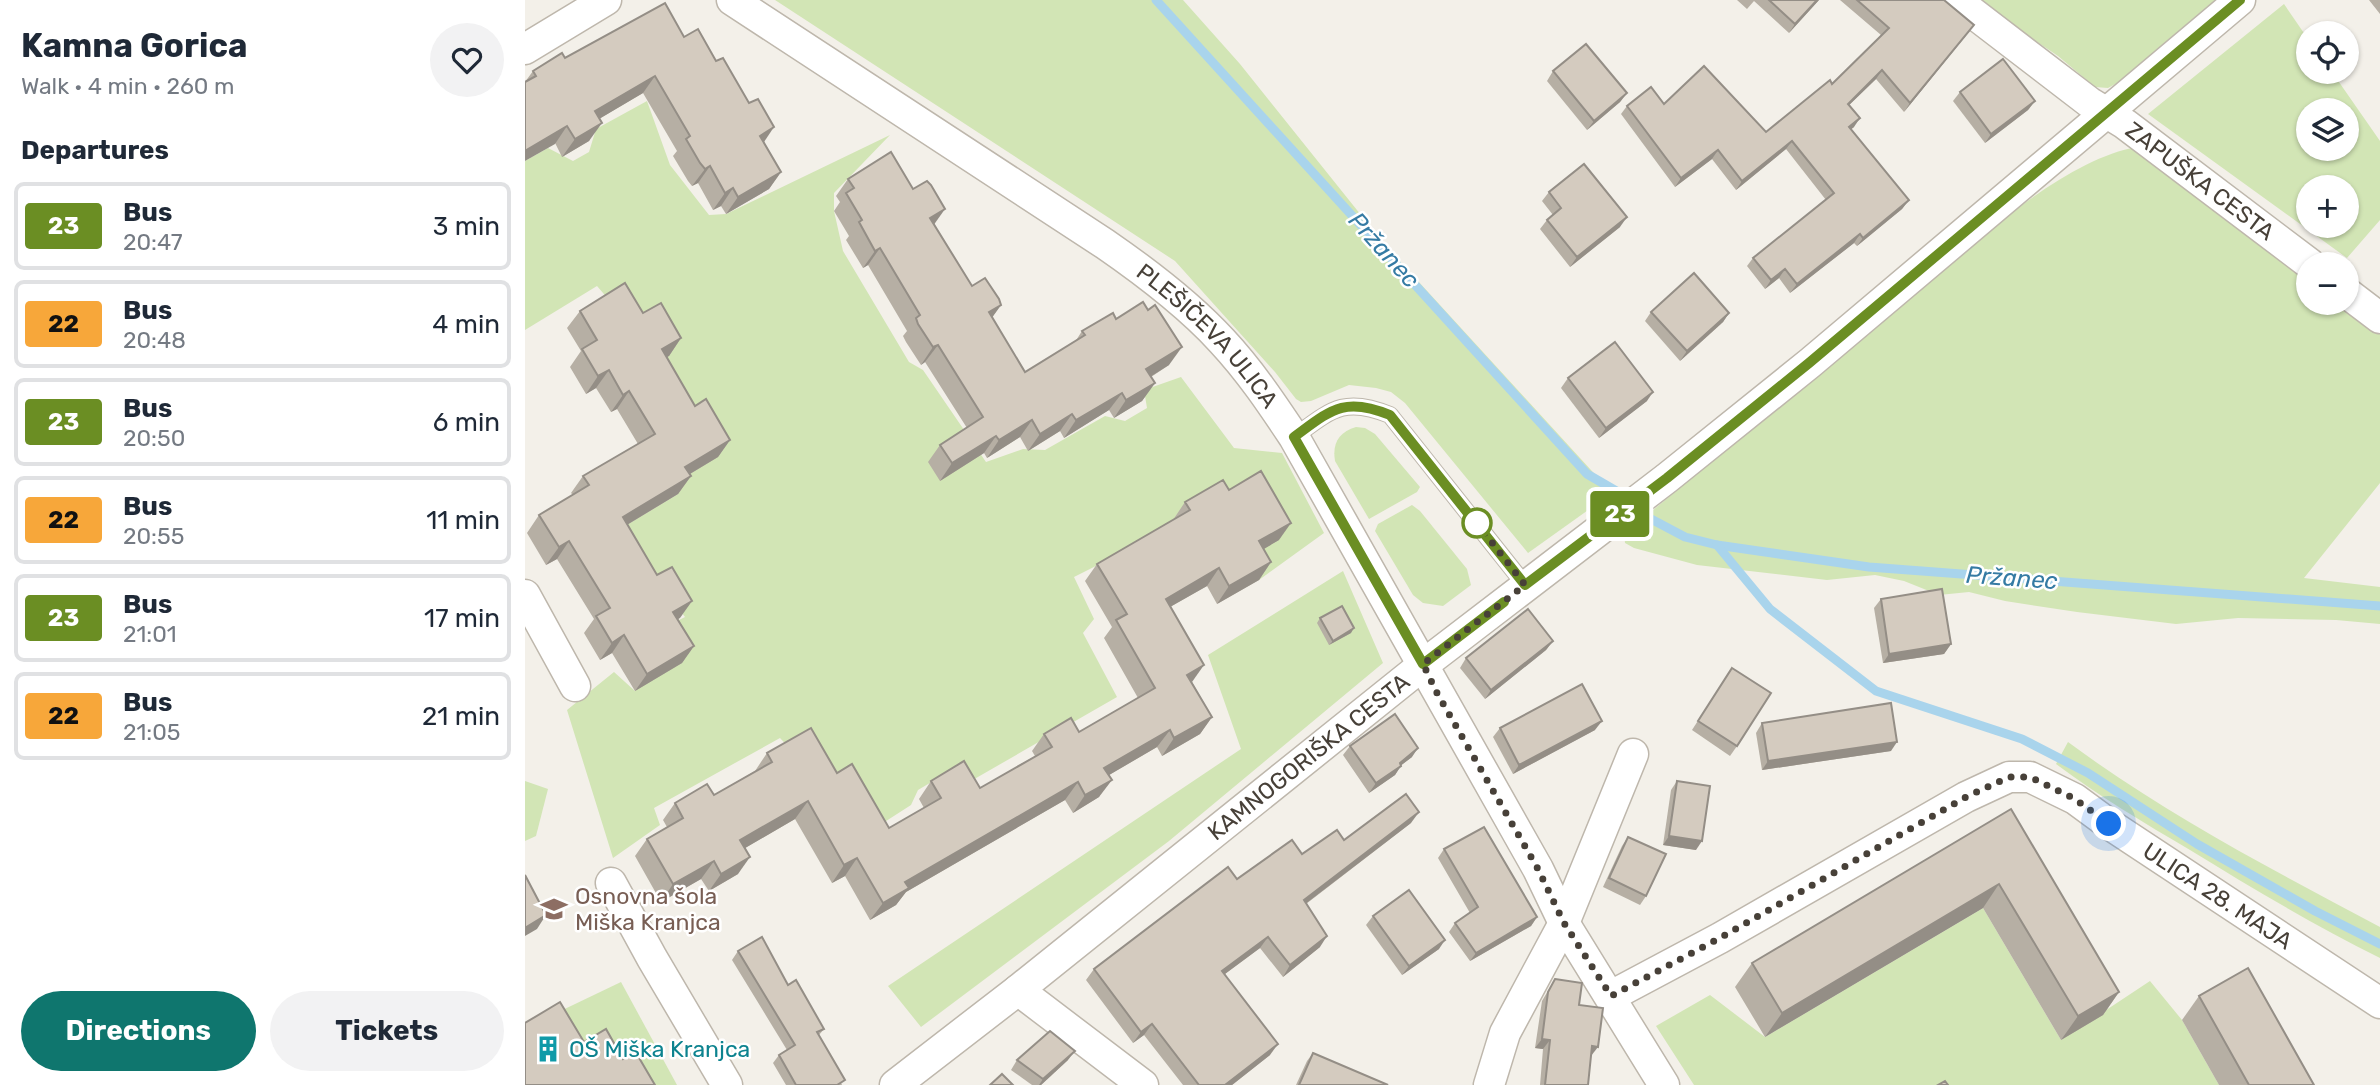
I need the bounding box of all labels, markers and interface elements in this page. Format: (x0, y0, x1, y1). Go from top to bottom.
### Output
map controls (2296, 21, 2359, 315)
button: locate (2296, 21, 2359, 84)
button: heart (430, 23, 504, 97)
text: Kamna Gorica (21, 26, 247, 65)
text: Walk · 4 min · 260 m (21, 72, 235, 100)
button: layers (2296, 98, 2359, 161)
street label: ZAPUŠKA CESTA (2120, 116, 2280, 246)
text: Departures (21, 135, 169, 166)
button: + (2296, 175, 2359, 238)
text: Bus (123, 197, 172, 228)
water label: Pržanec (1343, 206, 1425, 294)
text: 3 min (433, 211, 500, 242)
text: 23 (48, 212, 79, 240)
text: 20:47 (123, 228, 183, 256)
button: − (2296, 252, 2359, 315)
street label: PLEŠIČEVA ULICA (1131, 257, 1284, 413)
text: Bus (123, 295, 172, 326)
text: 4 min (432, 309, 500, 340)
text: 22 (48, 310, 79, 338)
text: 20:48 (123, 326, 186, 354)
text: Bus (123, 393, 172, 424)
text: 6 min (433, 407, 500, 438)
text: 23 (48, 408, 79, 436)
text: 20:50 (123, 424, 185, 452)
text: Bus (123, 491, 172, 522)
line badge: 23 (1589, 491, 1651, 537)
text: 23 (1604, 500, 1636, 528)
text: 11 min (426, 505, 500, 536)
text: 22 (48, 506, 79, 534)
unlabelled marker (1462, 508, 1492, 538)
text: 20:55 (123, 522, 184, 550)
water label: Pržanec (1965, 561, 2059, 595)
text: Bus (123, 589, 172, 620)
text: 17 min (424, 603, 500, 634)
text: 23 (48, 604, 79, 632)
text: 21:01 (123, 620, 177, 648)
street label: KAMNOGORIŠKA CESTA (1202, 667, 1415, 846)
text: Bus (123, 687, 172, 718)
text: 21 min (422, 701, 500, 732)
text: 22 (48, 702, 79, 730)
text: 21:05 (123, 718, 181, 746)
your location (2091, 806, 2126, 841)
street label: ULICA 28. MAJA (2138, 836, 2298, 955)
place label: Osnovna šola Miška Kranjca (575, 882, 721, 936)
school or university icon: Osnovna šola Miška Kranjca (539, 894, 569, 924)
button: Directions (21, 991, 256, 1071)
button: Tickets (270, 991, 504, 1071)
building icon: OŠ Miška Kranjca (533, 1034, 563, 1064)
place label: OŠ Miška Kranjca (569, 1035, 750, 1063)

